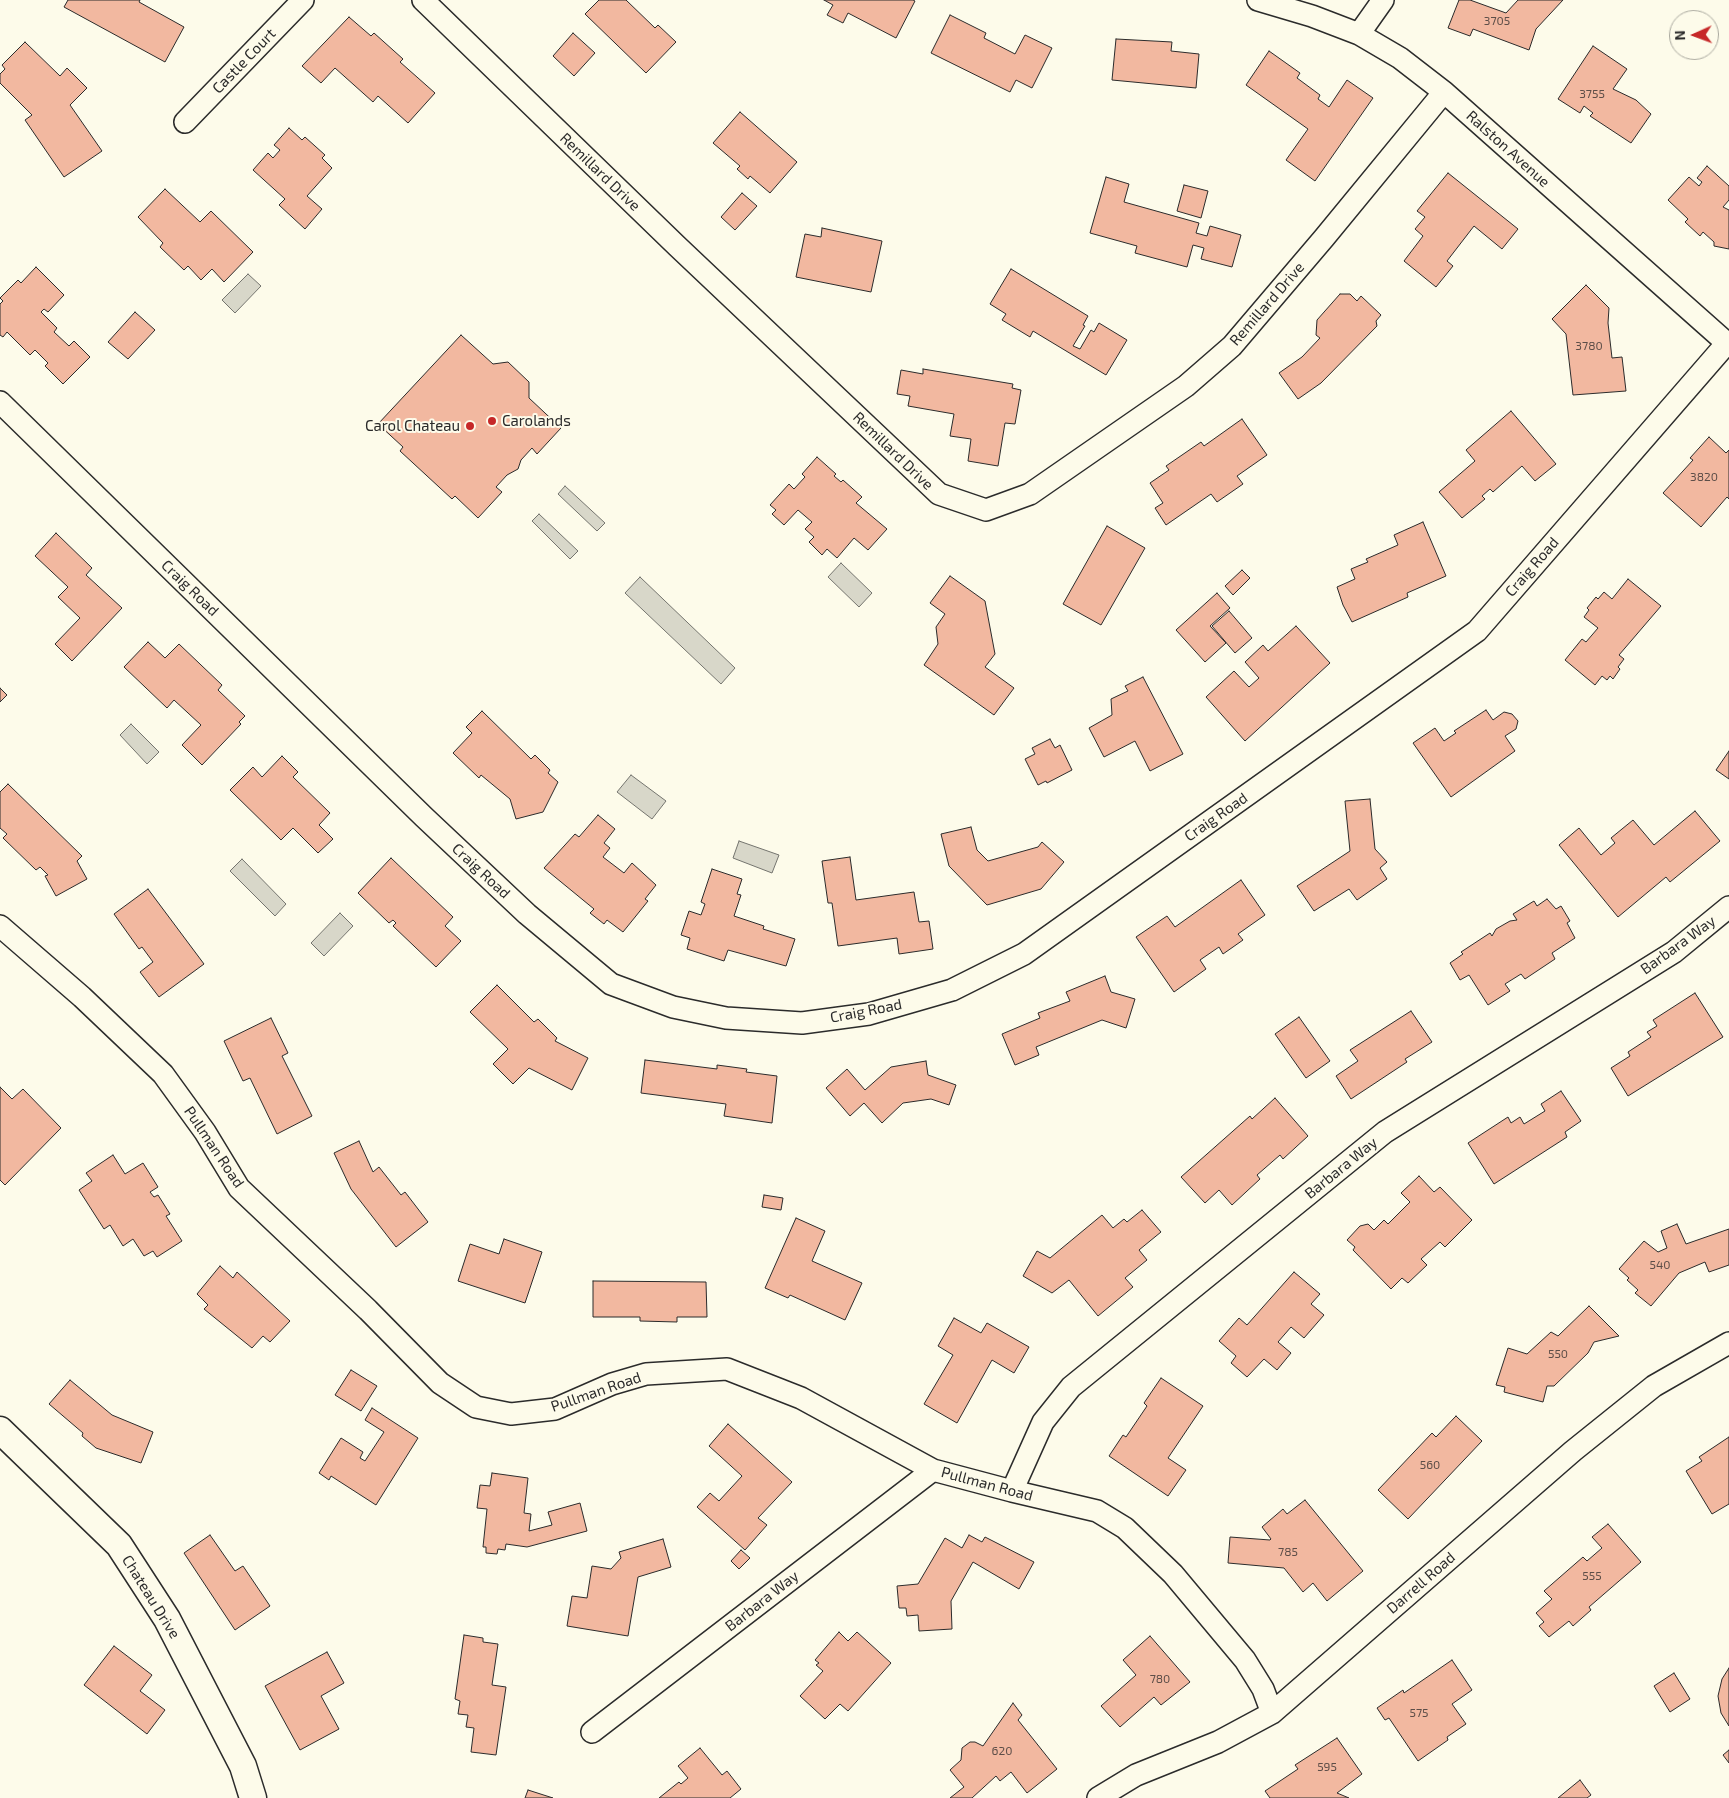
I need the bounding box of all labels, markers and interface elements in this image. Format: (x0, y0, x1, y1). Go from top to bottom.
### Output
north arrow (1669, 10, 1719, 60)
house number: 3705 (1484, 14, 1510, 28)
street label: Castle Court (209, 25, 279, 97)
text: N (1671, 30, 1688, 41)
house number: 3755 (1579, 87, 1605, 101)
street label: Ralston Avenue (1463, 107, 1553, 191)
street label: Remillard Drive (556, 129, 644, 215)
street label: Remillard Drive (1226, 259, 1308, 349)
house number: 3780 (1575, 339, 1603, 353)
street label: Remillard Drive (849, 408, 937, 494)
place label: Carolands (502, 412, 571, 430)
marker: Carolands (486, 415, 498, 427)
place label: Carol Chateau (365, 417, 460, 435)
marker: Carol Chateau (464, 420, 476, 432)
house number: 3820 (1690, 470, 1718, 484)
street label: Craig Road (1501, 534, 1563, 600)
street label: Craig Road (158, 556, 222, 620)
street label: Craig Road (1181, 789, 1251, 845)
street label: Craig Road (448, 840, 514, 902)
street label: Barbara Way (1637, 912, 1719, 978)
street label: Craig Road (829, 995, 903, 1027)
street label: Pullman Road (180, 1103, 248, 1191)
street label: Barbara Way (1301, 1133, 1381, 1203)
house number: 540 (1649, 1258, 1671, 1272)
house number: 550 (1548, 1347, 1568, 1361)
street label: Pullman Road (548, 1368, 644, 1416)
house number: 560 (1420, 1458, 1440, 1472)
street label: Pullman Road (939, 1463, 1035, 1505)
house number: 785 (1278, 1545, 1298, 1559)
street label: Darrell Road (1383, 1548, 1459, 1618)
street label: Chateau Drive (118, 1552, 184, 1642)
street label: Barbara Way (722, 1567, 802, 1635)
house number: 555 (1582, 1569, 1602, 1583)
house number: 780 (1150, 1672, 1170, 1686)
house number: 575 (1409, 1706, 1429, 1720)
house number: 620 (992, 1744, 1012, 1758)
house number: 595 (1317, 1760, 1337, 1774)

